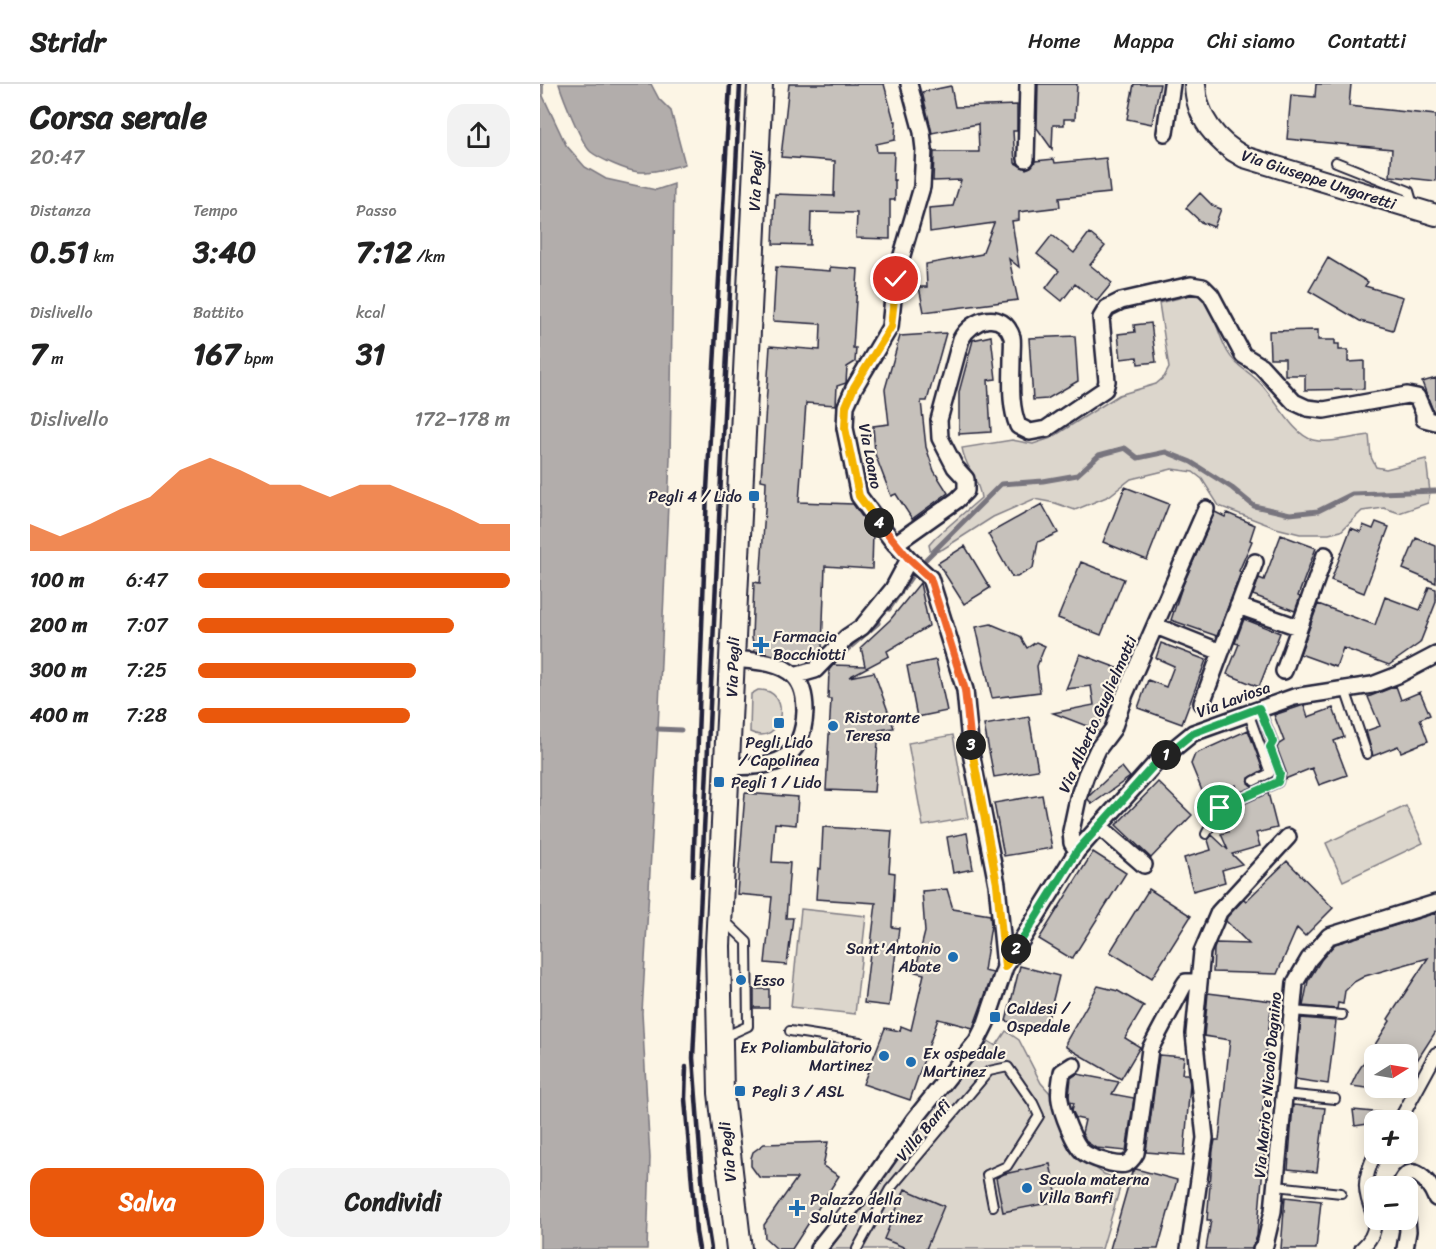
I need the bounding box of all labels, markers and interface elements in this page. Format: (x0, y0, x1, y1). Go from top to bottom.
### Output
text: Stridr (30, 17, 105, 66)
text: Home (1028, 22, 1080, 60)
text: Mappa (1113, 22, 1174, 60)
text: Chi siamo (1207, 22, 1295, 60)
text: Contatti (1328, 22, 1406, 60)
text: Corsa serale (30, 88, 207, 146)
button: share (447, 104, 510, 167)
text: 20:47 (30, 140, 84, 175)
street label: Via Giuseppe Ungaretti (1238, 141, 1401, 218)
street label: Via Pegli (739, 150, 772, 212)
text: Distanza (30, 196, 91, 225)
text: Tempo (193, 196, 238, 225)
text: Passo (356, 196, 397, 225)
text: 0.51 (30, 225, 89, 279)
text: 3:40 (193, 225, 256, 279)
text: 7:12 (356, 225, 412, 279)
text: km (89, 242, 114, 271)
text: /km (412, 242, 445, 271)
pin (870, 253, 921, 304)
icon: check (879, 262, 912, 295)
text: Dislivello (30, 298, 93, 327)
text: Battito (193, 298, 244, 327)
text: kcal (356, 298, 385, 327)
text: 7 (30, 327, 47, 381)
text: 167 (193, 327, 240, 381)
text: 31 (356, 327, 385, 381)
text: m (47, 344, 64, 373)
text: bpm (240, 344, 274, 373)
text: Dislivello (30, 402, 108, 437)
text: 172–178 m (415, 402, 510, 437)
street label: Via Loano (850, 421, 891, 491)
place label: Pegli 4 / Lido (648, 482, 742, 511)
marker: Pegli 4 / Lido (747, 489, 761, 503)
pin: 4 (864, 508, 894, 538)
text: 4 (874, 508, 884, 537)
text: 100 m (30, 563, 84, 598)
text: 6:47 (126, 563, 167, 598)
text: 200 m (30, 608, 87, 643)
text: 7:07 (126, 608, 168, 643)
place label: Farmacia Bocchiotti (773, 622, 846, 669)
street label: Via Alberto Guglielmotti (1050, 630, 1145, 798)
street label: Via Pegli (717, 636, 748, 698)
marker: Farmacia Bocchiotti (754, 638, 768, 652)
text: 300 m (30, 653, 87, 688)
text: 7:25 (126, 653, 167, 688)
street label: Via Laviosa (1192, 673, 1274, 726)
text: 400 m (30, 698, 88, 733)
text: 7:28 (126, 698, 167, 733)
place label: Ristorante Teresa (845, 703, 920, 750)
marker: Pegli Lido / Capolinea (772, 716, 786, 730)
marker: Ristorante Teresa (826, 719, 840, 733)
place label: Pegli Lido / Capolinea (739, 728, 820, 775)
pin: 3 (956, 730, 986, 760)
text: 3 (967, 730, 975, 759)
pin: 1 (1151, 740, 1181, 770)
text: 1 (1163, 740, 1169, 769)
place label: Pegli 1 / Lido (731, 768, 822, 797)
marker: Pegli 1 / Lido (712, 775, 726, 789)
pin (1194, 782, 1245, 833)
icon: arrive (1203, 791, 1236, 824)
place label: Sant'Antonio Abate (846, 934, 941, 981)
pin: 2 (1001, 934, 1031, 964)
text: 2 (1011, 934, 1021, 963)
marker: Sant'Antonio Abate (946, 950, 960, 964)
place label: Esso (753, 966, 785, 995)
marker: Esso (734, 973, 748, 987)
street label: Via Mario e Nicolò Dagnino (1245, 991, 1290, 1179)
place label: Caldesi / Ospedale (1007, 994, 1071, 1041)
marker: Caldesi / Ospedale (988, 1010, 1002, 1024)
place label: Ex Poliambulatorio Martinez (740, 1033, 872, 1080)
place label: Ex ospedale Martinez (923, 1039, 1006, 1086)
north arrow (1364, 1044, 1418, 1098)
map controls (1364, 1044, 1418, 1230)
marker: Ex Poliambulatorio Martinez (877, 1049, 891, 1063)
marker: Ex ospedale Martinez (904, 1055, 918, 1069)
place label: Pegli 3 / ASL (752, 1077, 845, 1106)
marker: Pegli 3 / ASL (733, 1084, 747, 1098)
street label: Villa Banfi (888, 1092, 959, 1168)
button: + (1364, 1110, 1418, 1164)
street label: Via Pegli (710, 1120, 745, 1183)
place label: Scuola materna Villa Banfi (1039, 1165, 1149, 1212)
button: Salva (30, 1168, 264, 1237)
button: Condividi (276, 1168, 510, 1237)
button: − (1364, 1176, 1418, 1230)
marker: Scuola materna Villa Banfi (1020, 1181, 1034, 1195)
place label: Palazzo della Salute Martinez (810, 1185, 923, 1232)
marker: Palazzo della Salute Martinez (788, 1199, 806, 1217)

